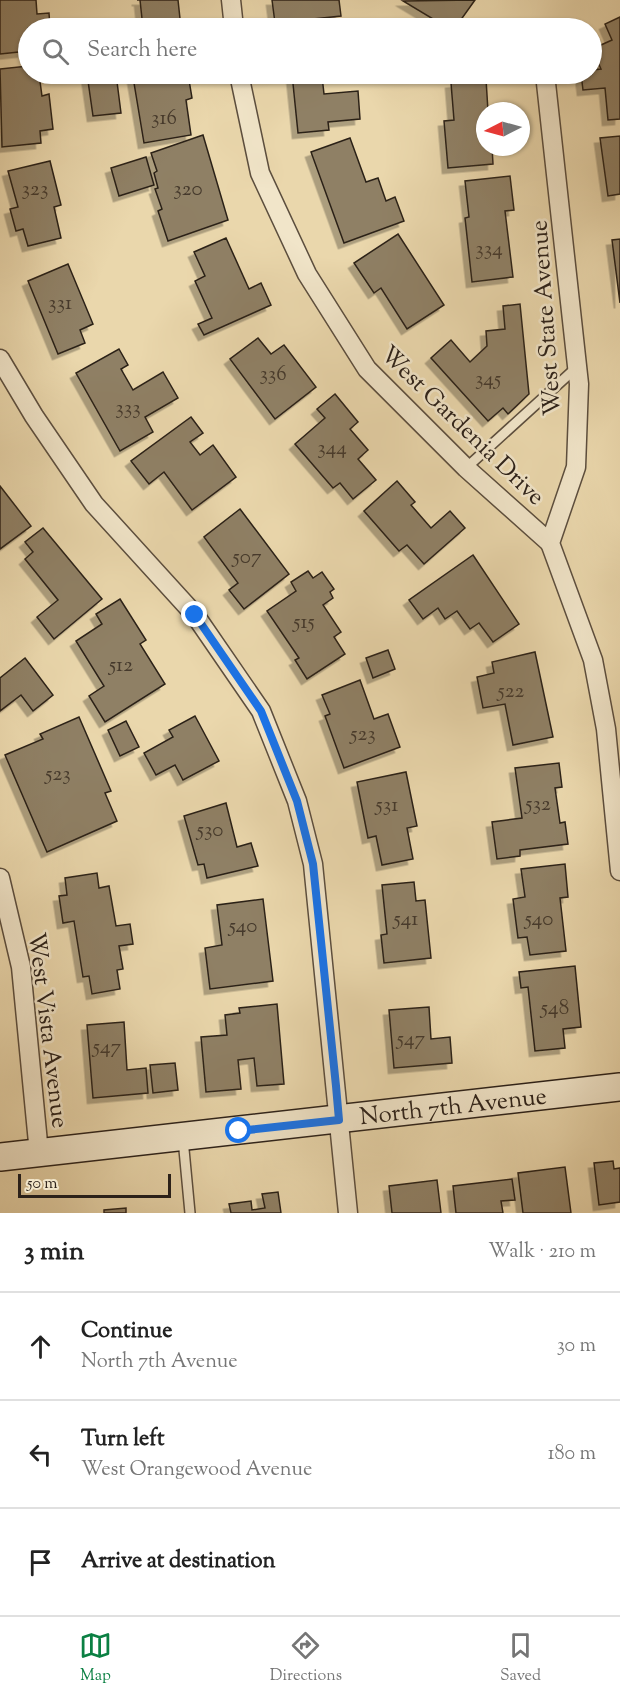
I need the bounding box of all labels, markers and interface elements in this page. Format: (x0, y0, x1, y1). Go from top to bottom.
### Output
search box (18, 18, 602, 84)
icon: search (39, 35, 72, 68)
text: Search here (87, 35, 197, 67)
north arrow (476, 102, 530, 156)
house number: 316 (151, 104, 177, 134)
house number: 323 (22, 175, 48, 205)
house number: 320 (173, 175, 203, 205)
street label: West State Avenue (523, 219, 571, 417)
house number: 334 (475, 235, 503, 265)
house number: 331 (48, 289, 72, 319)
street label: West Gardenia Drive (372, 339, 551, 514)
house number: 336 (259, 360, 287, 390)
house number: 345 (475, 365, 501, 395)
house number: 333 (115, 394, 141, 424)
house number: 344 (317, 434, 347, 464)
house number: 507 (232, 543, 262, 573)
route end (181, 601, 207, 627)
house number: 515 (292, 608, 315, 638)
house number: 512 (108, 651, 133, 681)
house number: 522 (497, 677, 525, 707)
house number: 523 (349, 720, 376, 750)
house number: 523 (44, 760, 71, 790)
house number: 532 (524, 790, 551, 820)
house number: 531 (375, 791, 398, 821)
house number: 530 (196, 816, 223, 846)
house number: 541 (393, 905, 418, 935)
house number: 540 (524, 905, 553, 935)
house number: 540 (228, 912, 257, 942)
street label: West Vista Avenue (18, 930, 76, 1130)
house number: 548 (540, 994, 569, 1024)
house number: 547 (396, 1025, 426, 1055)
house number: 547 (92, 1033, 122, 1063)
street label: North 7th Avenue (358, 1080, 549, 1135)
route start (225, 1117, 251, 1143)
scale bar (18, 1171, 171, 1198)
text: 50 m (27, 1173, 58, 1196)
text: 3 min (24, 1234, 84, 1271)
text: Walk · 210 m (488, 1238, 596, 1267)
text: Continue (81, 1316, 172, 1348)
icon: ahead (24, 1330, 57, 1363)
text: 30 m (557, 1332, 596, 1361)
text: North 7th Avenue (81, 1348, 238, 1377)
text: Turn left (81, 1424, 164, 1456)
icon: left (24, 1438, 57, 1471)
text: 180 m (548, 1440, 596, 1469)
text: West Orangewood Avenue (81, 1456, 312, 1485)
icon: arrive (24, 1546, 57, 1579)
text: Arrive at destination (81, 1546, 276, 1578)
tab: Map (79, 1629, 112, 1688)
tab: Directions (270, 1629, 342, 1688)
tab: Saved (500, 1629, 541, 1688)

